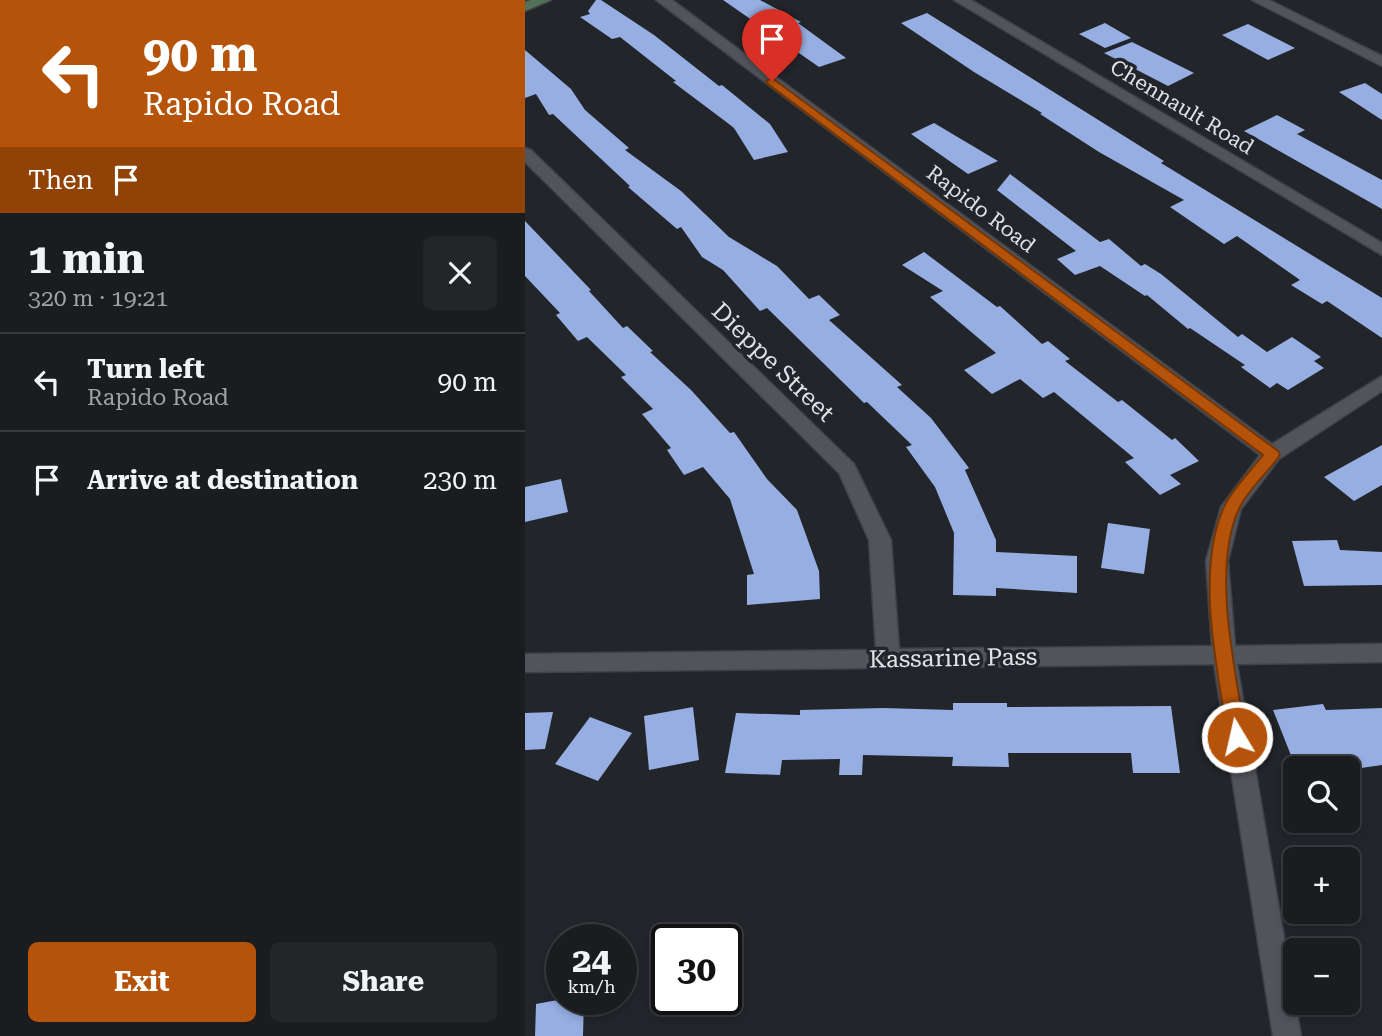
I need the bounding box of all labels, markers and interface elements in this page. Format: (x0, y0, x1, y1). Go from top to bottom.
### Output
pin (742, 9, 802, 81)
icon: arrive (753, 20, 791, 58)
text: 90 m (143, 26, 258, 83)
icon: left (28, 28, 119, 119)
street label: Chennault Road (1106, 55, 1258, 160)
text: Rapido Road (143, 85, 340, 123)
street label: Rapido Road (922, 160, 1040, 258)
icon: arrive (107, 161, 145, 199)
text: Then (28, 165, 93, 195)
text: 1 min (28, 234, 145, 283)
button: close (423, 236, 497, 310)
text: 320 m · 19:21 (28, 285, 168, 312)
street label: Dieppe Street (706, 297, 840, 427)
text: Turn left (87, 354, 205, 384)
icon: left (28, 363, 66, 401)
text: 90 m (438, 367, 497, 397)
text: Rapido Road (87, 384, 229, 411)
icon: arrive (28, 461, 66, 499)
text: Arrive at destination (87, 465, 358, 495)
text: 230 m (423, 465, 497, 495)
street label: Kassarine Pass (869, 643, 1037, 673)
position arrow (1200, 700, 1274, 774)
map controls (1283, 756, 1360, 1015)
button: search (1283, 756, 1360, 833)
button: + (1283, 847, 1360, 924)
speed limit sign: 30 (651, 924, 742, 1015)
button: − (1283, 938, 1360, 1015)
text: 24 (572, 940, 611, 981)
button: Exit (28, 942, 256, 1022)
button: Share (270, 942, 497, 1022)
text: km/h (567, 976, 616, 997)

